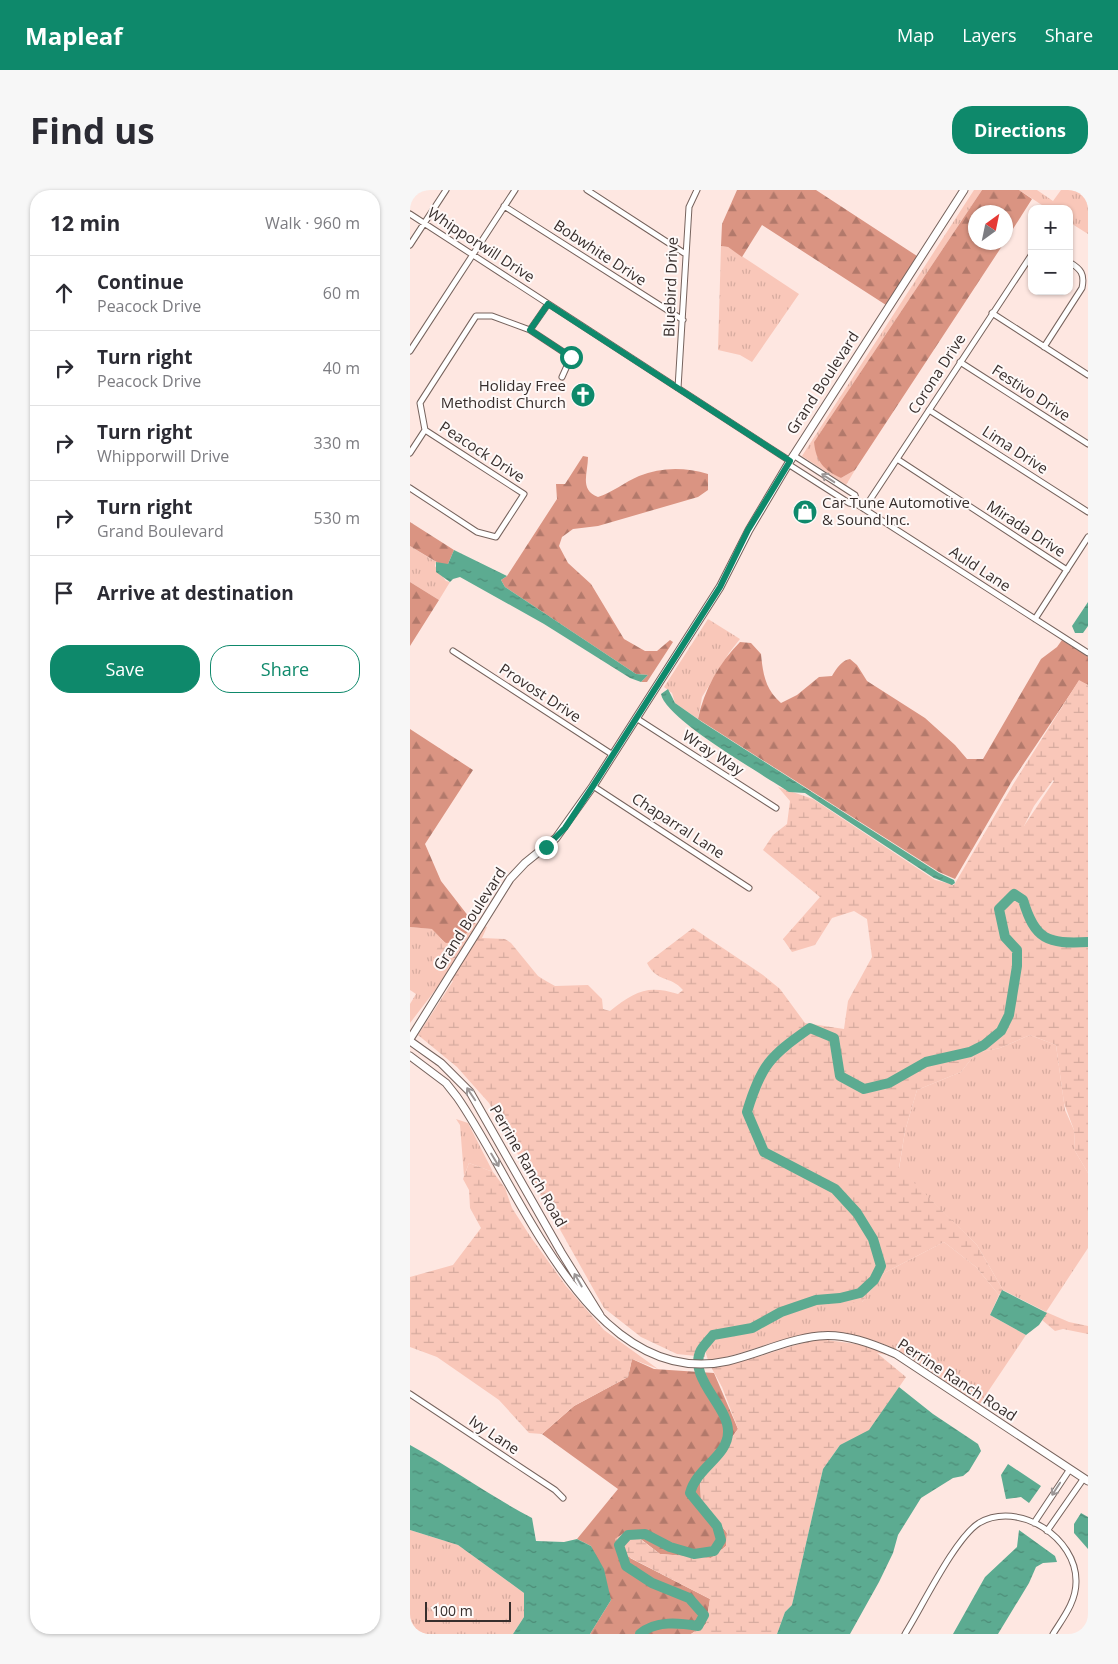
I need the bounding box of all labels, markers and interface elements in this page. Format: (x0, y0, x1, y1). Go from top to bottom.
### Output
text: Mapleaf (25, 19, 123, 52)
text: Map (897, 23, 934, 47)
text: Layers (962, 23, 1017, 47)
text: Share (1045, 23, 1093, 47)
button: Directions (952, 106, 1088, 154)
text: Find us (30, 107, 155, 154)
street label: Whipporwill Drive (424, 202, 539, 286)
north arrow (968, 205, 1013, 250)
map controls (1028, 205, 1073, 295)
button: + (1028, 205, 1073, 250)
text: 12 min (50, 209, 120, 237)
text: Walk · 960 m (265, 212, 360, 234)
street label: Bobwhite Drive (550, 215, 651, 290)
street label: Bluebird Drive (658, 237, 682, 337)
button: − (1028, 250, 1073, 295)
text: Continue (97, 269, 184, 295)
icon: ahead (50, 279, 78, 307)
text: 60 m (323, 282, 360, 304)
text: Peacock Drive (97, 295, 201, 317)
street label: Grand Boulevard (781, 327, 863, 438)
street label: Corona Drive (903, 330, 970, 417)
text: Turn right (97, 344, 192, 370)
route start (560, 346, 583, 369)
icon: right (50, 354, 78, 382)
text: 40 m (323, 357, 360, 379)
street label: Festivo Drive (989, 359, 1075, 425)
text: Peacock Drive (97, 370, 201, 392)
place label: Holiday Free Methodist Church (441, 375, 566, 412)
church icon: Holiday Free Methodist Church (570, 382, 596, 408)
street label: Peacock Drive (436, 416, 529, 486)
text: Turn right (97, 419, 192, 445)
street label: Lima Drive (979, 420, 1052, 478)
icon: right (50, 429, 78, 457)
text: 330 m (314, 432, 360, 454)
text: Whipporwill Drive (97, 445, 229, 467)
one-way arrow (822, 473, 836, 483)
place label: Car Tune Automotive & Sound Inc. (822, 492, 970, 529)
text: Turn right (97, 494, 192, 520)
street label: Mirada Drive (983, 495, 1070, 561)
shop icon: Car Tune Automotive & Sound Inc. (792, 499, 818, 525)
icon: right (50, 504, 78, 532)
text: 530 m (314, 507, 360, 529)
text: Grand Boulevard (97, 520, 224, 542)
street label: Auld Lane (946, 541, 1015, 595)
icon: arrive (50, 579, 78, 607)
text: Arrive at destination (97, 580, 294, 606)
button: Save (50, 645, 200, 693)
button: Share (210, 645, 360, 693)
street label: Provost Drive (496, 658, 585, 726)
street label: Wray Way (679, 725, 749, 780)
street label: Chaparral Lane (628, 788, 729, 863)
route end (535, 836, 558, 859)
street label: Grand Boulevard (428, 863, 510, 974)
one-way arrow (465, 1087, 476, 1101)
street label: Perrine Ranch Road (486, 1101, 572, 1230)
one-way arrow (490, 1152, 500, 1166)
one-way arrow (573, 1274, 583, 1288)
street label: Perrine Ranch Road (894, 1333, 1021, 1425)
street label: Ivy Lane (465, 1410, 524, 1458)
one-way arrow (1051, 1482, 1061, 1496)
scale bar (425, 1599, 511, 1622)
text: 100 m (432, 1601, 473, 1620)

